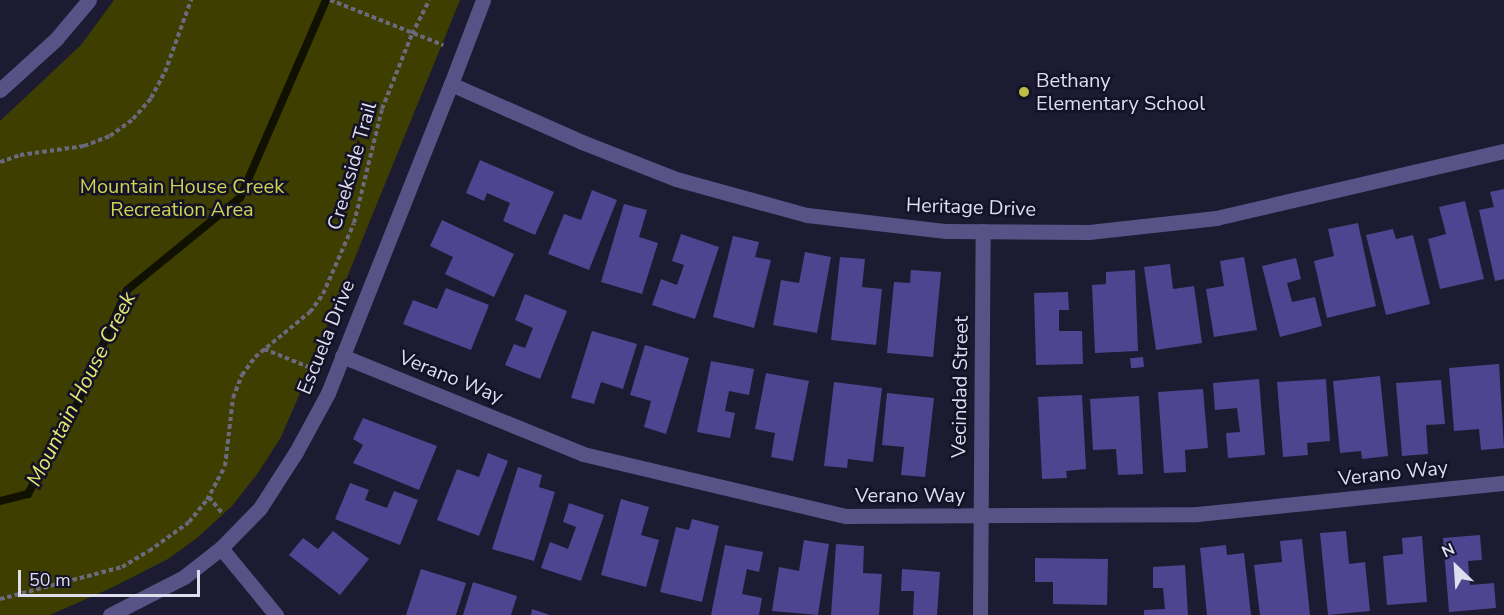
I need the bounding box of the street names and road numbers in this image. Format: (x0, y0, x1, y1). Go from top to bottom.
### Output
street label: Creekside Trail (322, 99, 382, 233)
street label: Heritage Drive (906, 193, 1036, 221)
street label: Escuela Drive (292, 276, 360, 398)
street label: Vecindad Street (947, 316, 973, 458)
street label: Verano Way (395, 345, 507, 409)
street label: Verano Way (1337, 455, 1449, 491)
street label: Verano Way (855, 483, 965, 507)

